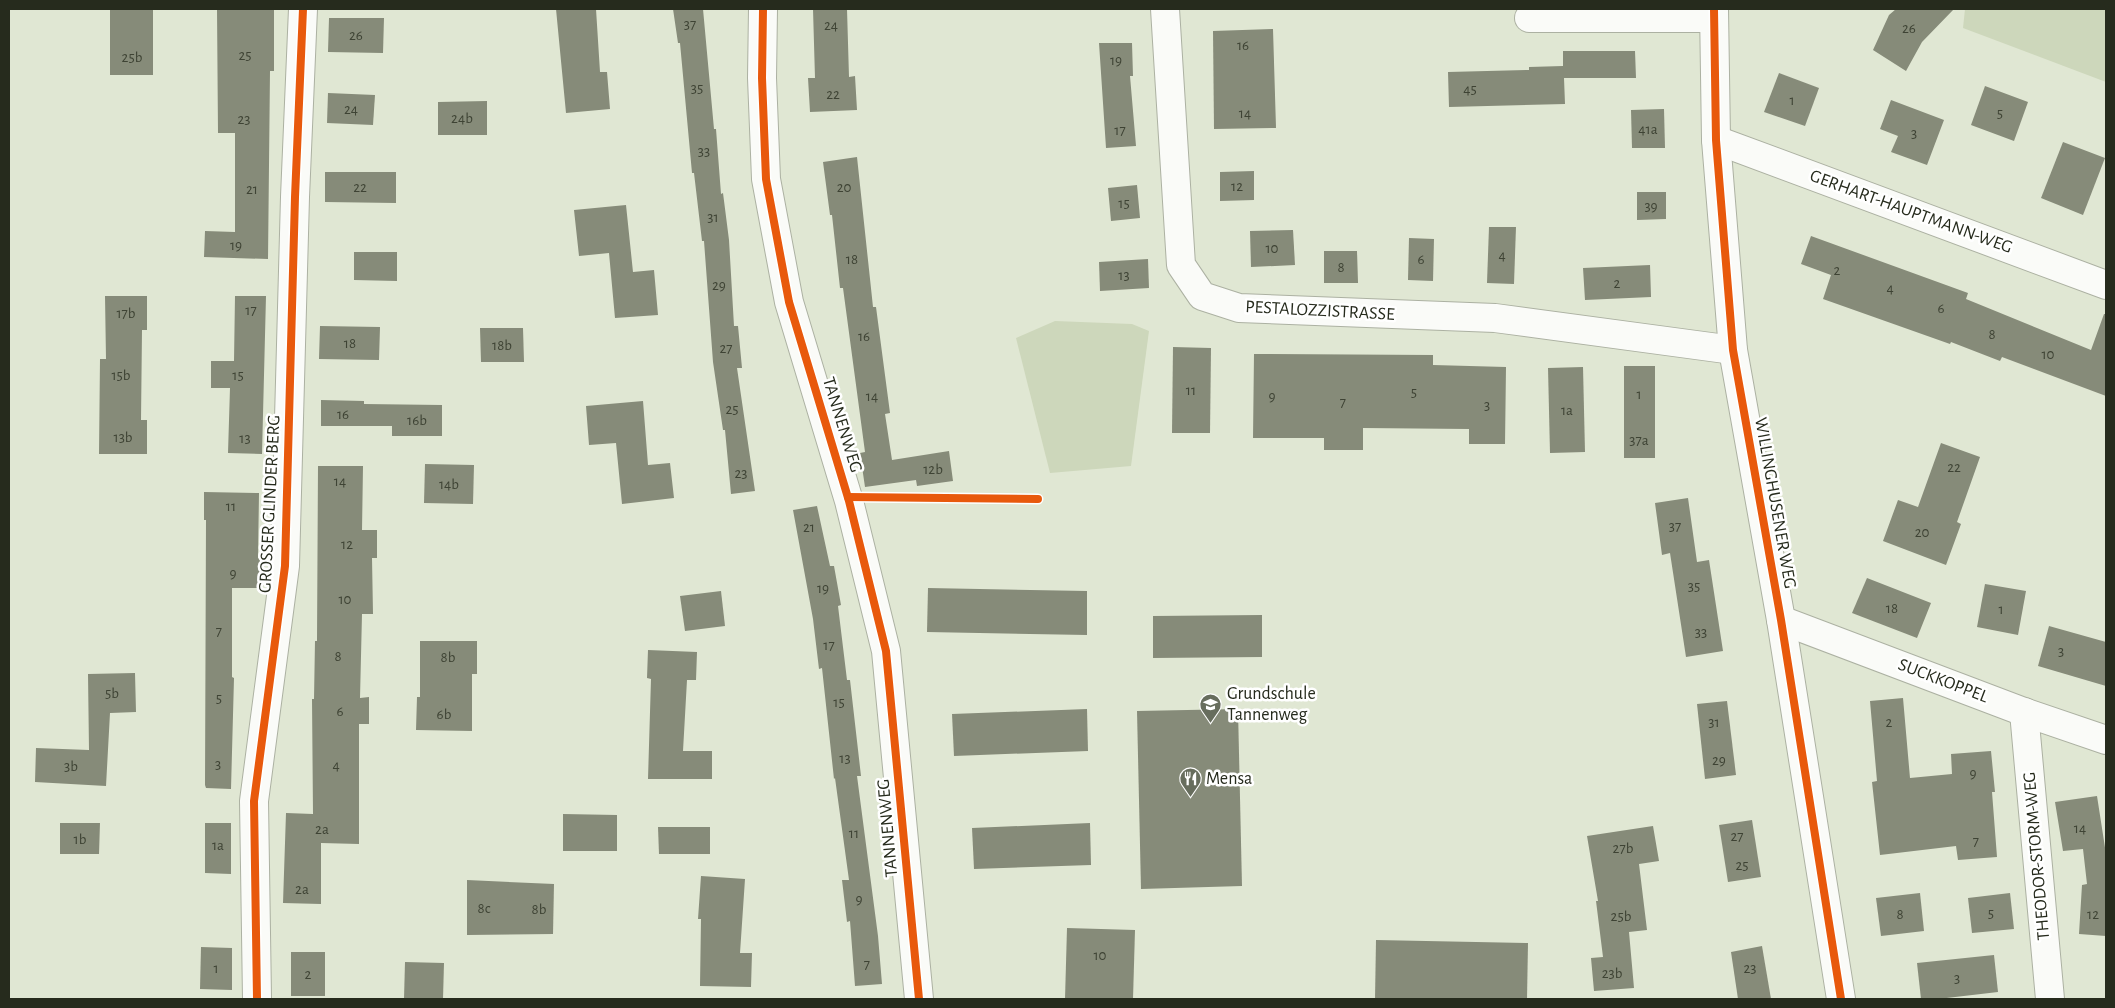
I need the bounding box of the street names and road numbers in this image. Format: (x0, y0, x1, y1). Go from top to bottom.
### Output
street label: GERHART-HAUPTMANN-WEG (1807, 167, 2015, 257)
street label: PESTALOZZISTRASSE (1245, 298, 1396, 324)
street label: TANNENWEG (819, 375, 865, 475)
street label: GROSSER GLINDER BERG (256, 415, 284, 593)
street label: WILLINGHUSENER WEG (1751, 416, 1799, 590)
street label: SUCKKOPPEL (1896, 656, 1991, 707)
street label: THEODOR-STORM-WEG (2021, 771, 2053, 941)
street label: TANNENWEG (875, 778, 901, 878)

